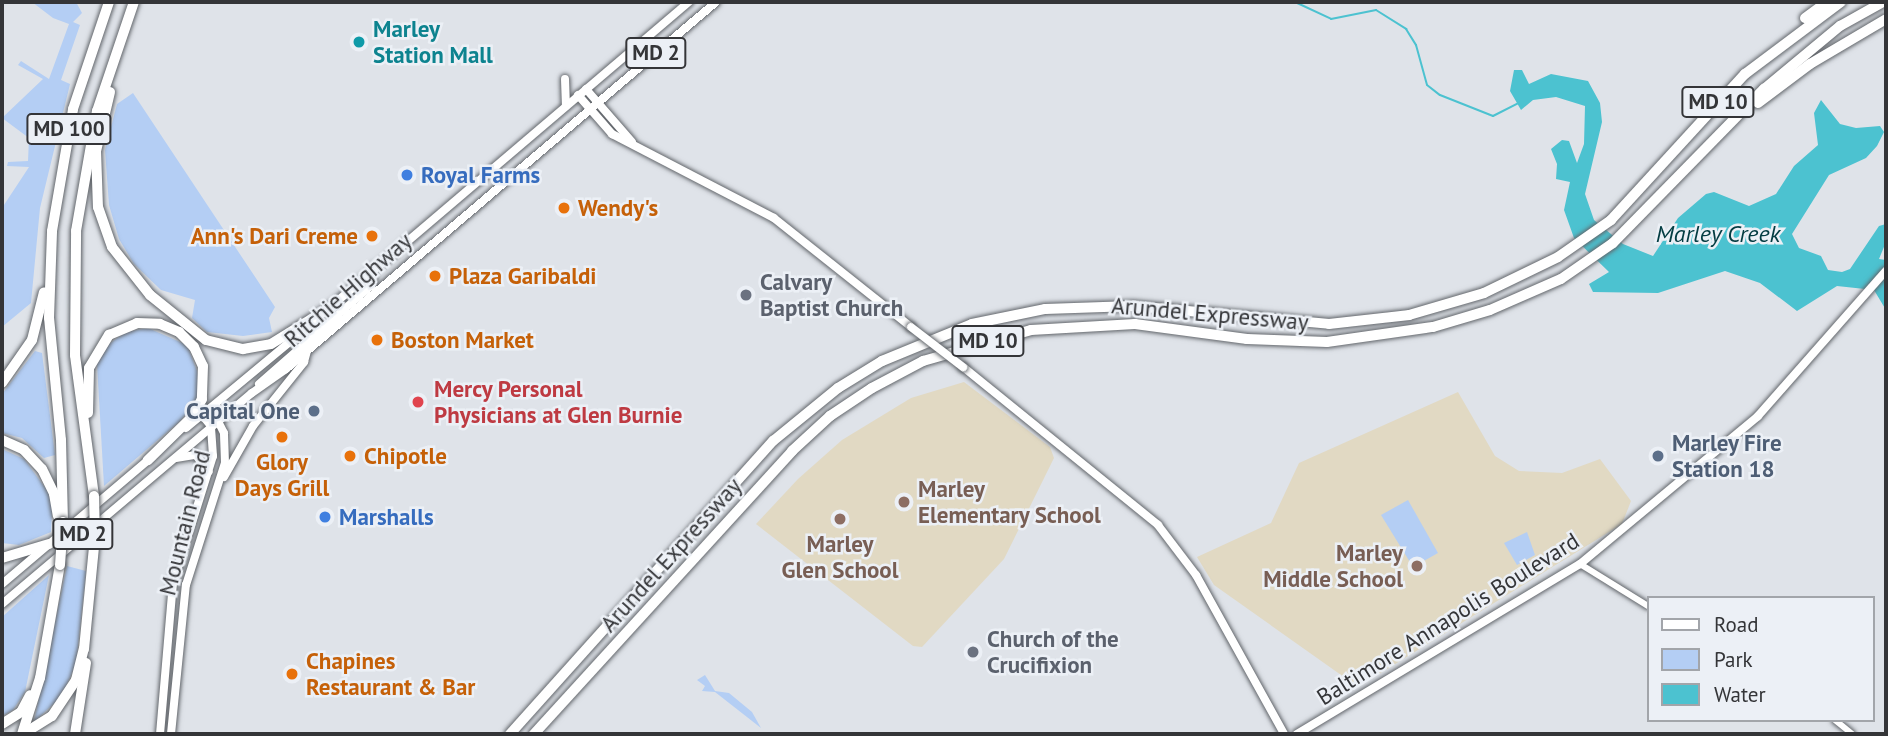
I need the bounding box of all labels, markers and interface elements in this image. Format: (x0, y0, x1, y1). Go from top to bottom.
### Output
place label: Marley Station Mall (373, 15, 493, 69)
marker: Marley Station Mall (351, 34, 367, 50)
road number: MD 2 (624, 36, 688, 70)
road number: MD 10 (1680, 84, 1756, 119)
road number: MD 100 (25, 111, 113, 146)
place label: Royal Farms (421, 161, 540, 189)
marker: Royal Farms (399, 167, 415, 183)
place label: Wendy's (578, 194, 658, 222)
marker: Wendy's (556, 200, 572, 216)
water label: Marley Creek (1655, 220, 1781, 248)
place label: Ann's Dari Creme (190, 222, 358, 250)
street label: Ritchie Highway (279, 227, 417, 353)
marker: Ann's Dari Creme (364, 228, 380, 244)
place label: Plaza Garibaldi (449, 262, 597, 290)
marker: Plaza Garibaldi (427, 268, 443, 284)
place label: Calvary Baptist Church (760, 268, 904, 322)
marker: Calvary Baptist Church (738, 287, 754, 303)
street label: Arundel Expressway (1110, 292, 1310, 336)
road number: MD 10 (950, 324, 1026, 358)
place label: Boston Market (391, 326, 534, 354)
marker: Boston Market (369, 332, 385, 348)
place label: Mercy Personal Physicians at Glen Burnie (434, 375, 683, 429)
marker: Mercy Personal Physicians at Glen Burnie (408, 392, 428, 412)
place label: Capital One (186, 397, 300, 425)
marker: Capital One (306, 403, 322, 419)
marker: Glory Days Grill (274, 429, 290, 445)
place label: Marley Fire Station 18 (1672, 429, 1782, 483)
place label: Chipotle (364, 442, 447, 470)
street label: Mountain Road (154, 448, 216, 598)
place label: Glory Days Grill (235, 448, 329, 502)
marker: Chipotle (342, 448, 358, 464)
marker: Marley Fire Station 18 (1650, 448, 1666, 464)
street label: Arundel Expressway (595, 472, 747, 638)
place label: Marley Elementary School (918, 475, 1102, 529)
marker: Marley Elementary School (896, 494, 912, 510)
place label: Marshalls (339, 503, 434, 531)
marker: Marshalls (317, 509, 333, 525)
marker: Marley Glen School (832, 511, 848, 527)
road number: MD 2 (52, 516, 114, 552)
street label: Baltimore Annapolis Boulevard (1312, 527, 1584, 711)
place label: Marley Glen School (782, 530, 898, 584)
place label: Marley Middle School (1263, 539, 1403, 593)
marker: Marley Middle School (1409, 558, 1425, 574)
legend (1646, 596, 1874, 722)
text: Road (1714, 611, 1758, 638)
place label: Church of the Crucifixion (987, 625, 1119, 679)
marker: Church of the Crucifixion (965, 644, 981, 660)
text: Park (1714, 646, 1753, 673)
place label: Chapines Restaurant & Bar (306, 647, 475, 701)
marker: Chapines Restaurant & Bar (284, 666, 300, 682)
text: Water (1714, 681, 1766, 708)

